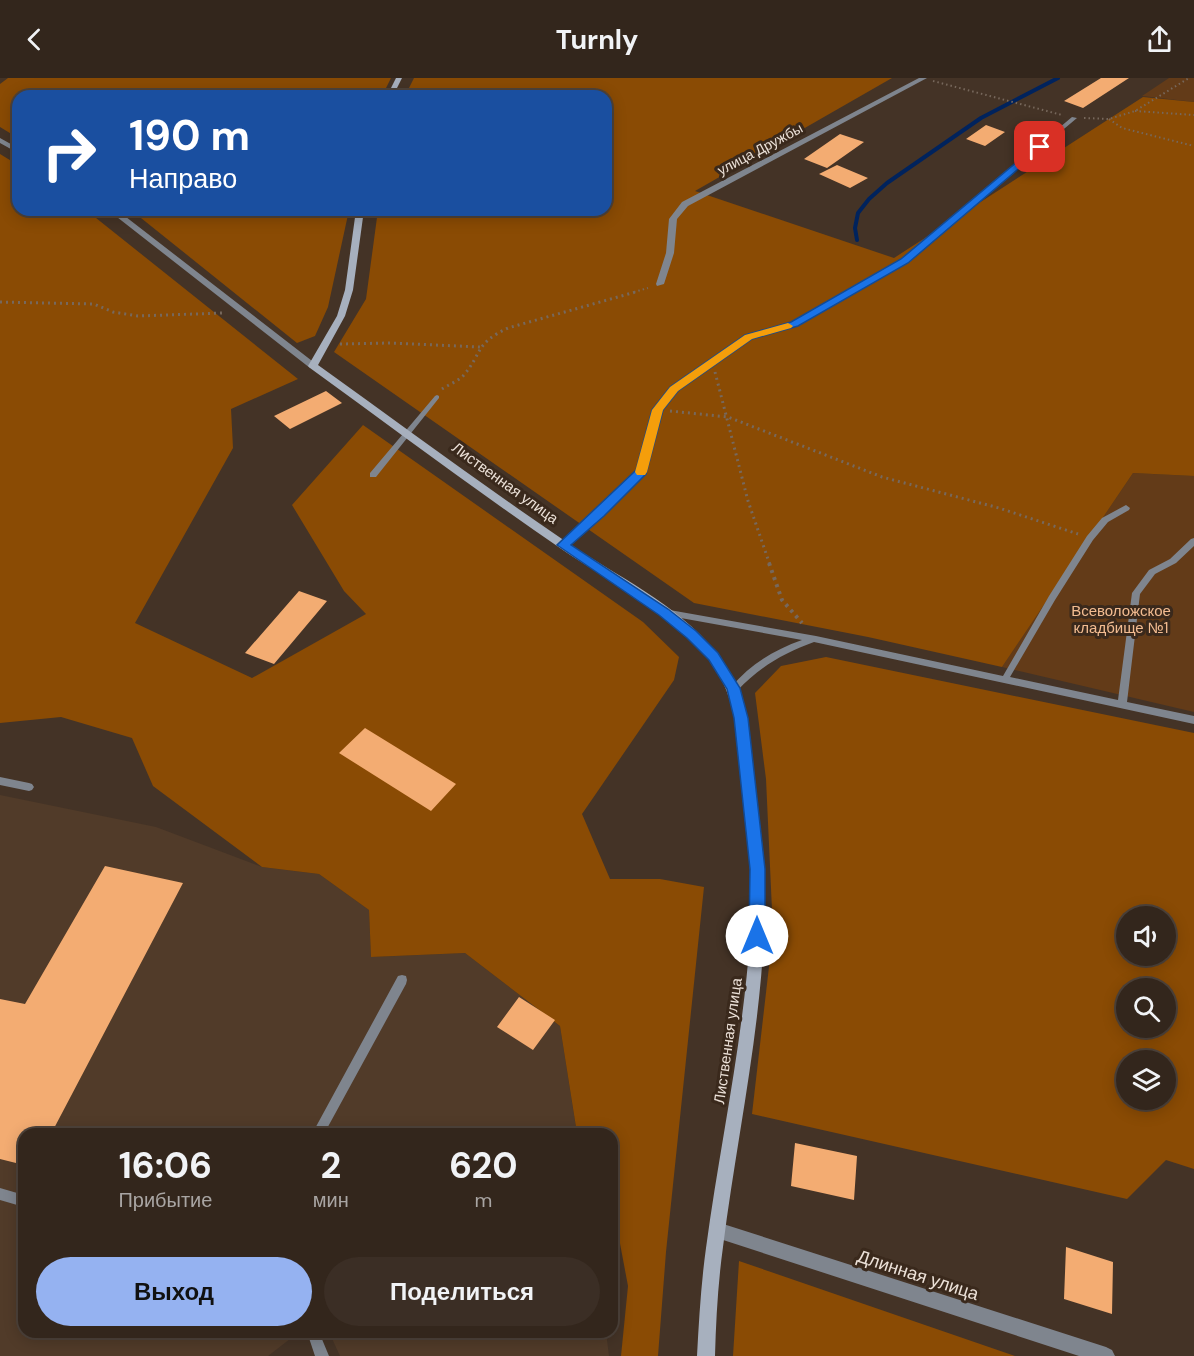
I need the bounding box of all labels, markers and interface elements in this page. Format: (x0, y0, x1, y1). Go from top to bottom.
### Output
text: Turnly (556, 22, 638, 57)
icon: back (18, 23, 51, 56)
icon: share (1143, 23, 1176, 56)
text: 190 m (129, 108, 250, 163)
icon: right (30, 114, 108, 192)
street label: улица Дружбы (714, 119, 806, 179)
pin (1014, 121, 1065, 172)
icon: arrive (1023, 130, 1056, 163)
text: Направо (129, 161, 237, 196)
street label: Лиственная улица (448, 438, 563, 529)
park label: Всеволожское кладбище №1 (1071, 601, 1171, 638)
position arrow (725, 904, 789, 968)
map controls (1116, 906, 1176, 1110)
button: sound (1116, 906, 1176, 966)
street label: Лиственная улица (709, 976, 747, 1105)
button: search (1116, 978, 1176, 1038)
button: layers (1116, 1050, 1176, 1110)
text: 16:06 (119, 1142, 212, 1189)
text: 2 (320, 1142, 341, 1189)
text: 620 (449, 1142, 518, 1189)
text: Прибытие (118, 1187, 212, 1213)
text: мин (313, 1187, 349, 1213)
text: m (474, 1187, 492, 1213)
street label: Длинная улица (854, 1244, 983, 1306)
button: Выход (36, 1257, 312, 1326)
button: Поделиться (324, 1257, 600, 1326)

